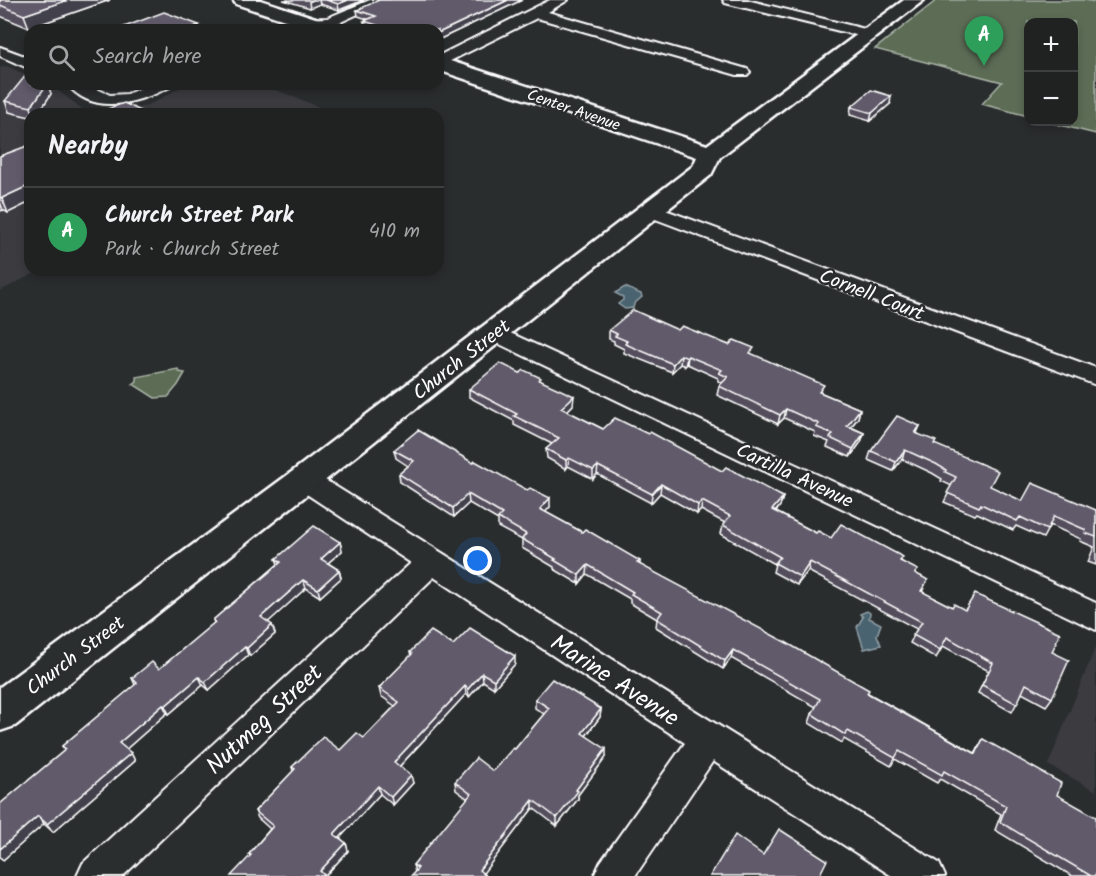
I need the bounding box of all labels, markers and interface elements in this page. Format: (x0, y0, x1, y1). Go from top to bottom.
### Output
pin: A (964, 16, 1004, 66)
map controls (1024, 18, 1078, 126)
button: + (1024, 18, 1078, 72)
search box (24, 24, 444, 90)
text: Search here (93, 40, 201, 75)
icon: search (45, 41, 78, 74)
button: − (1024, 72, 1078, 126)
street label: Center Avenue (523, 83, 624, 138)
text: Nearby (48, 126, 128, 168)
text: Church Street Park (105, 199, 293, 234)
text: A (61, 216, 74, 248)
text: 410 m (369, 216, 420, 248)
text: Park · Church Street (105, 234, 279, 266)
street label: Cornell Court (814, 261, 929, 331)
street label: Church Street (406, 312, 518, 409)
street label: Cartilla Avenue (730, 436, 858, 518)
your location (463, 546, 492, 575)
street label: Church Street (20, 608, 133, 705)
street label: Marine Avenue (542, 625, 687, 738)
street label: Nutmeg Street (197, 655, 333, 785)

